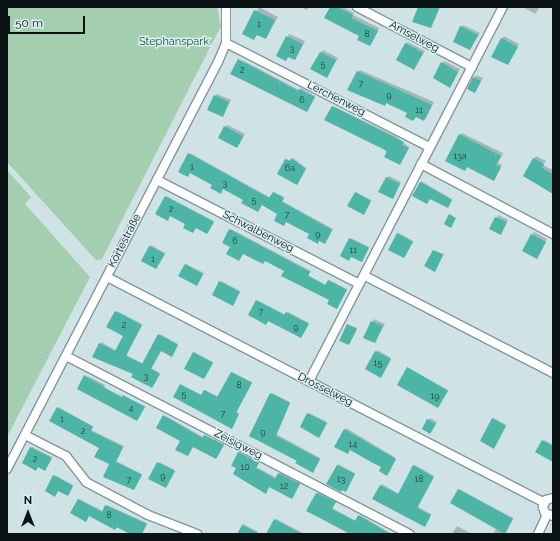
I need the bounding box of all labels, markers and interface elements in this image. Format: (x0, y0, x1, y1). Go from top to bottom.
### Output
scale bar (10, 8, 87, 34)
text: 50 m (15, 16, 43, 30)
street label: Amselweg (387, 18, 441, 56)
house number: 1 (257, 19, 261, 29)
house number: 8 (364, 29, 370, 39)
park label: Stephanspark (139, 35, 209, 49)
house number: 3 (290, 43, 294, 53)
house number: 5 (321, 59, 325, 69)
house number: 2 (240, 65, 244, 75)
street label: Lerchenweg (305, 79, 367, 119)
house number: 7 (359, 79, 363, 89)
house number: 9 (386, 90, 392, 100)
house number: 6 (299, 95, 305, 105)
house number: 11 (415, 105, 423, 115)
house number: 13a (453, 151, 467, 161)
house number: 1 (190, 162, 194, 172)
house number: 6a (285, 163, 295, 173)
house number: 3 (223, 178, 227, 188)
house number: 5 (252, 195, 256, 205)
house number: 2 (169, 204, 173, 214)
street label: Schwalbenweg (220, 208, 296, 256)
house number: 7 (285, 210, 289, 220)
street label: Körtestraße (106, 212, 144, 270)
house number: 9 (315, 229, 321, 239)
house number: 6 (232, 236, 238, 246)
house number: 11 (349, 245, 357, 255)
house number: 1 (151, 254, 155, 264)
house number: 7 (259, 307, 263, 317)
house number: 2 (122, 320, 126, 330)
house number: 9 (293, 322, 299, 332)
house number: 15 (374, 358, 382, 368)
house number: 3 (144, 371, 148, 381)
street label: Drosselweg (295, 371, 355, 409)
house number: 8 (236, 380, 242, 390)
house number: 5 (182, 389, 186, 399)
house number: 19 (430, 391, 440, 401)
house number: 4 (129, 403, 133, 413)
house number: 7 (221, 409, 225, 419)
house number: 1 (60, 414, 64, 424)
house number: 2 (81, 426, 85, 436)
street label: Zeisigweg (212, 427, 264, 463)
house number: 9 (260, 427, 266, 437)
house number: 14 (349, 439, 357, 449)
house number: 2 (33, 454, 37, 464)
house number: 10 (240, 462, 250, 472)
house number: 9 (160, 471, 166, 481)
house number: 13 (337, 474, 345, 484)
house number: 18 (414, 474, 424, 484)
house number: 7 (127, 475, 131, 485)
house number: 12 (280, 481, 288, 491)
north arrow (8, 493, 48, 533)
text: N (24, 494, 32, 507)
house number: 8 (106, 510, 112, 520)

